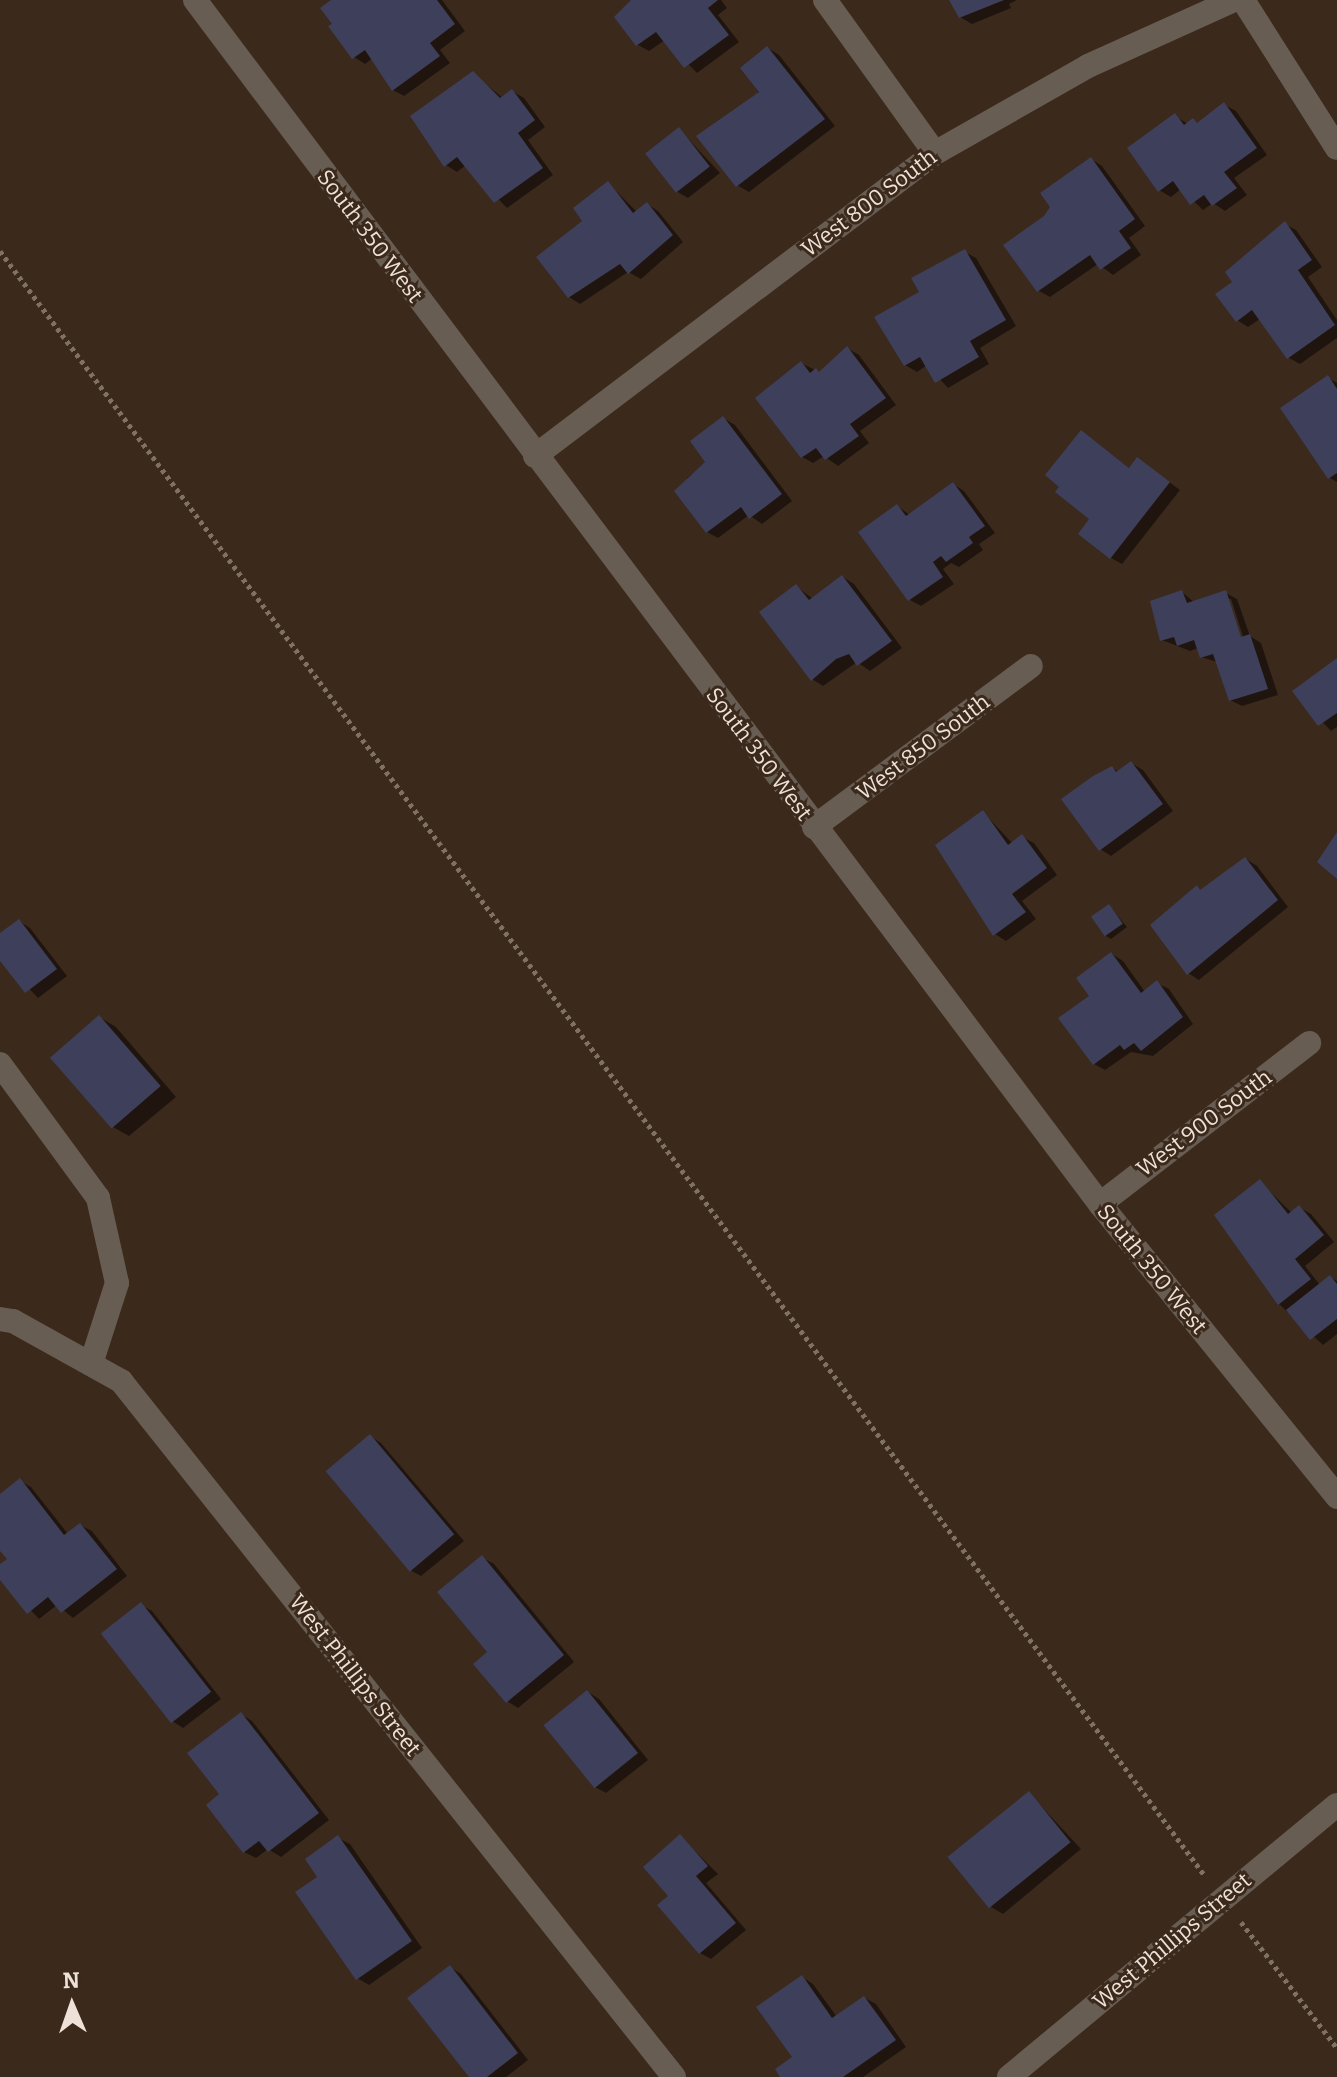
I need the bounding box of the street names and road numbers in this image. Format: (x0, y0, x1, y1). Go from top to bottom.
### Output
street label: West 800 South (796, 144, 942, 262)
street label: South 350 West (312, 164, 428, 308)
street label: South 350 West (701, 682, 817, 826)
street label: West 850 South (851, 688, 995, 806)
street label: West 900 South (1131, 1064, 1277, 1182)
street label: South 350 West (1092, 1199, 1212, 1339)
street label: West Phillips Street (284, 1589, 426, 1761)
street label: West Phillips Street (1088, 1867, 1256, 2015)

